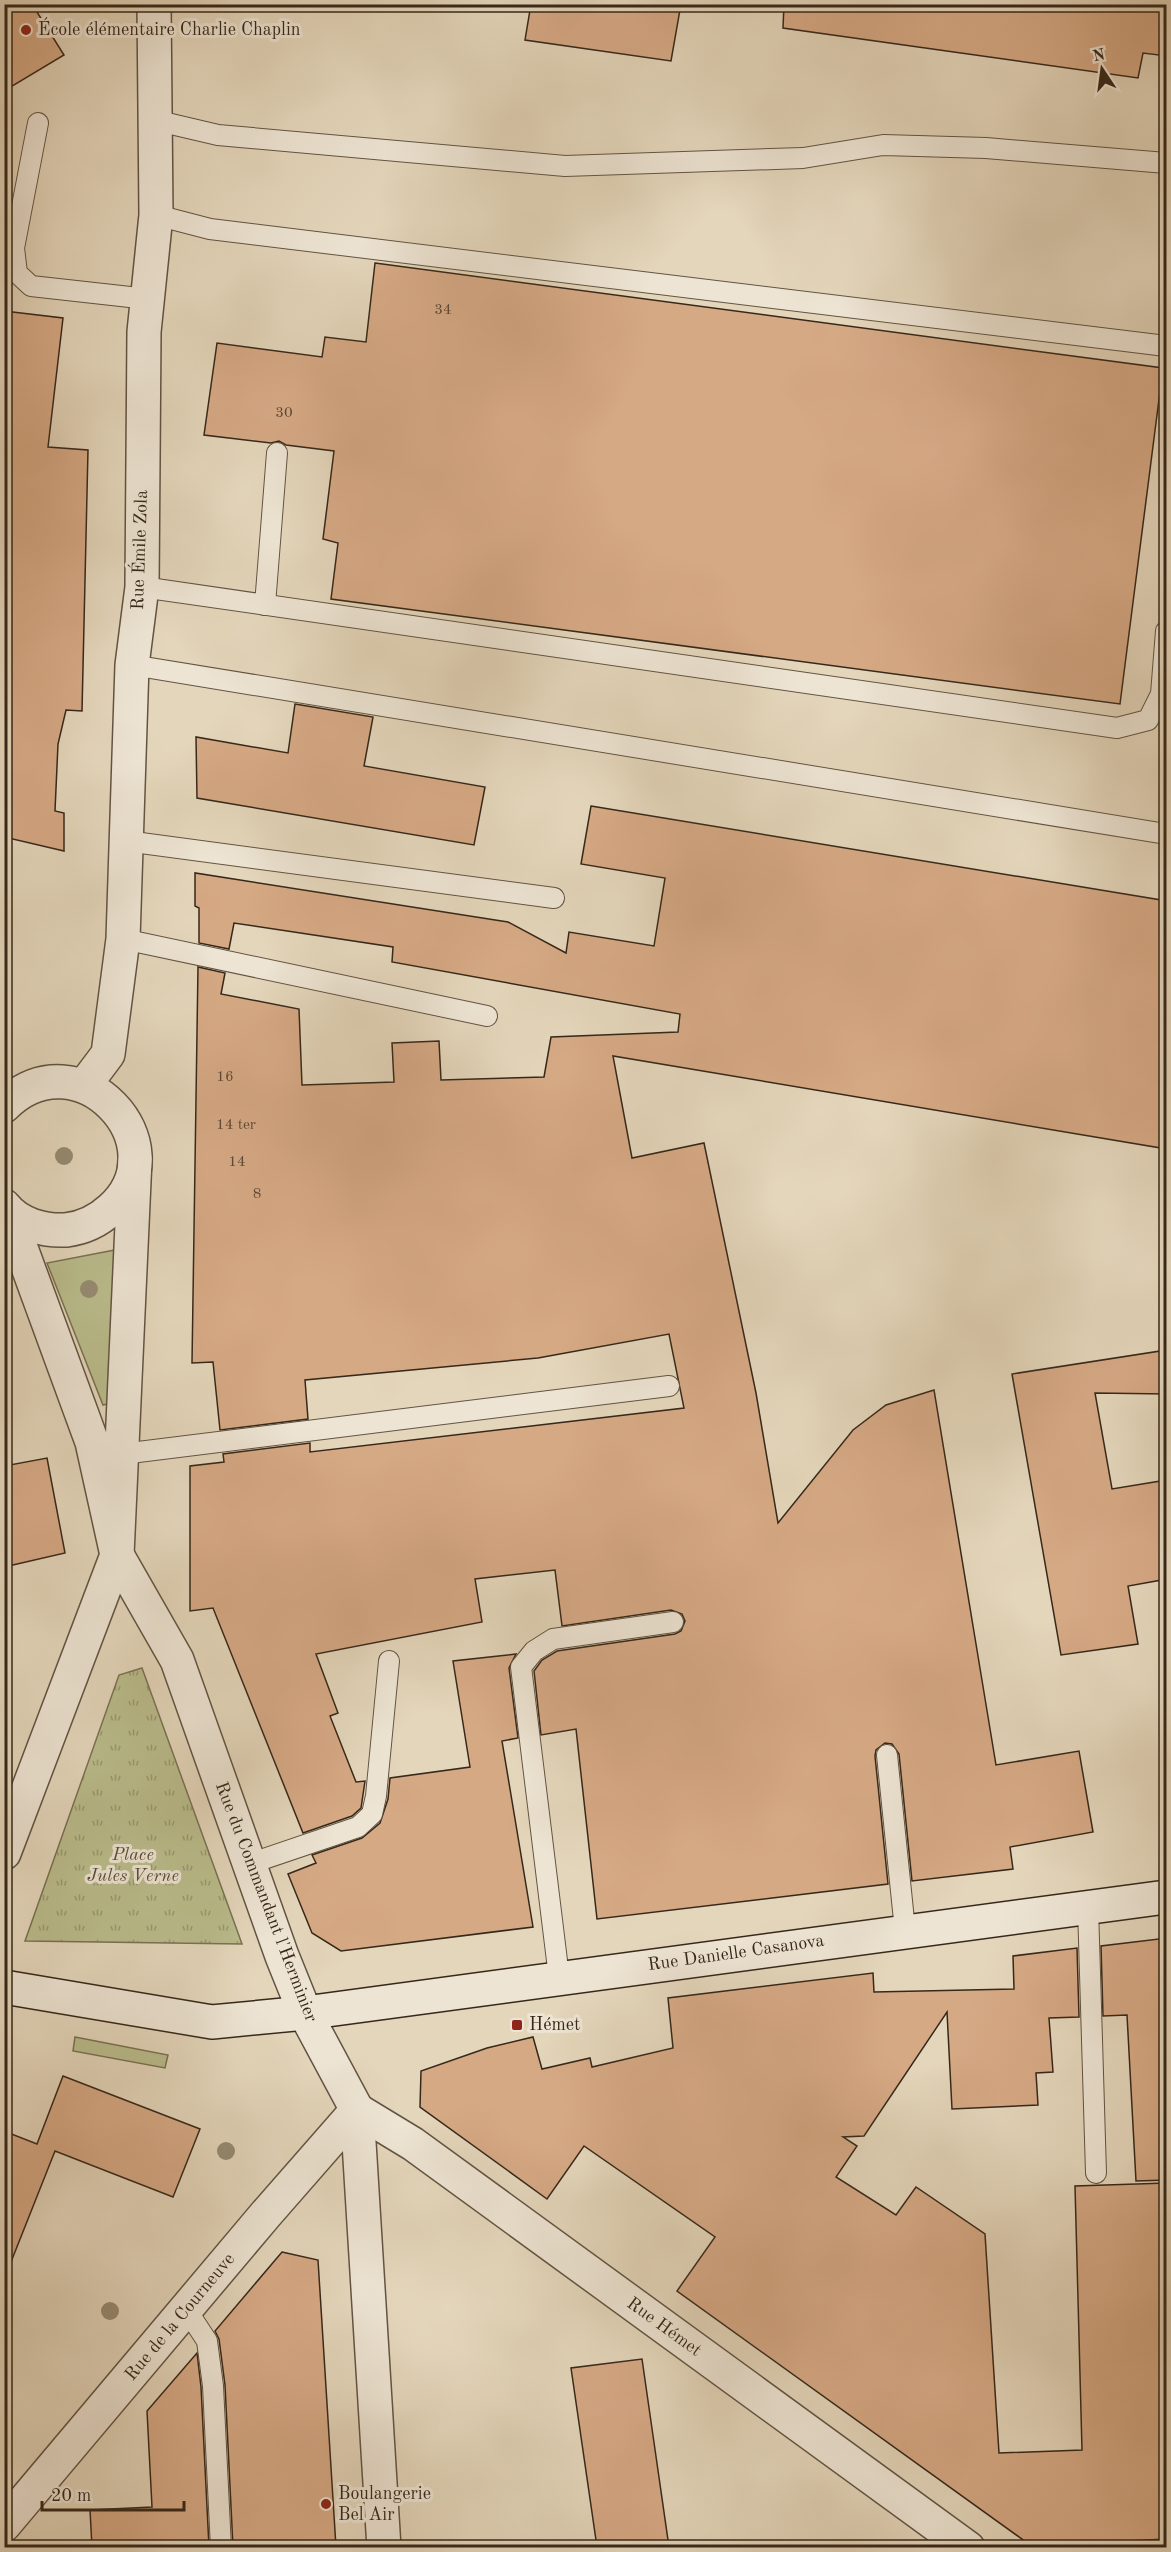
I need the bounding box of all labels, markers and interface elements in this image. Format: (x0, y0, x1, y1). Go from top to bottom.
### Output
place label: École élémentaire Charlie Chaplin (38, 17, 301, 39)
marker: École élémentaire Charlie Chaplin (19, 23, 33, 37)
north arrow (1072, 39, 1132, 99)
text: N (1091, 47, 1108, 66)
house number: 34 (434, 303, 452, 318)
house number: 30 (275, 406, 293, 421)
street label: Rue Émile Zola (125, 489, 151, 610)
house number: 16 (216, 1070, 234, 1085)
house number: 14 ter (216, 1118, 256, 1133)
house number: 14 (228, 1155, 246, 1170)
house number: 8 (253, 1187, 261, 1202)
street label: Rue du Commandant l'Herminier (212, 1779, 320, 2025)
park label: Place Jules Verne (87, 1846, 179, 1885)
street label: Rue Danielle Casanova (647, 1932, 826, 1974)
place label: Hémet (529, 2016, 580, 2034)
marker: Hémet (510, 2018, 524, 2032)
street label: Rue de la Courneuve (122, 2250, 238, 2384)
street label: Rue Hémet (623, 2294, 705, 2360)
scale bar (42, 2474, 184, 2512)
place label: Boulangerie Bel Air (338, 2485, 431, 2524)
text: 20 m (51, 2487, 91, 2505)
marker: Boulangerie Bel Air (319, 2497, 333, 2511)

